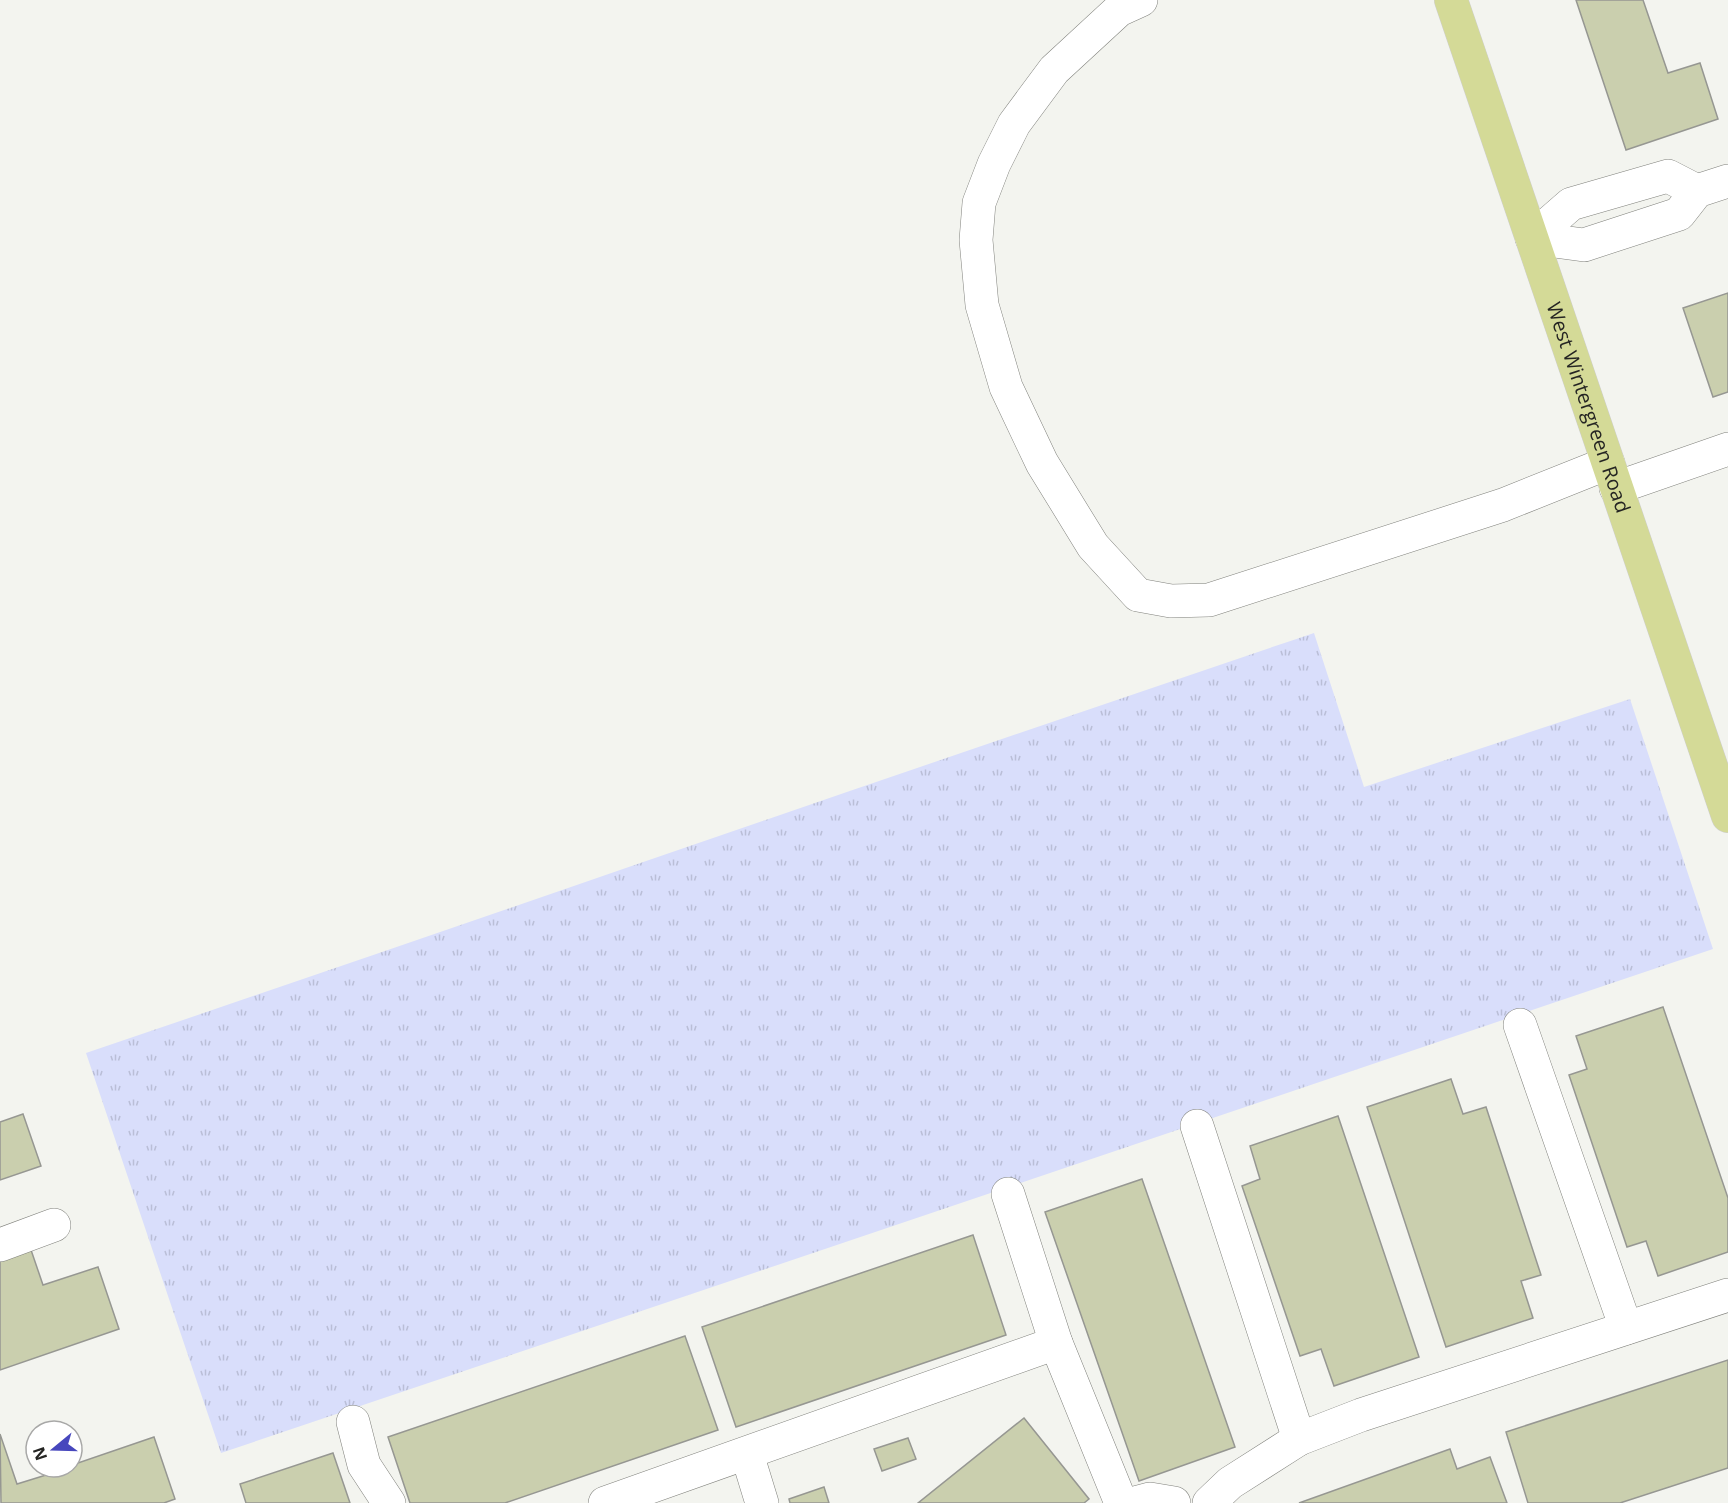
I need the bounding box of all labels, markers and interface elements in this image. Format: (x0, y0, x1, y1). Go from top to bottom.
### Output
street label: West Wintergreen Road (1541, 298, 1637, 516)
north arrow (24, 1419, 84, 1479)
text: N (27, 1444, 52, 1464)

